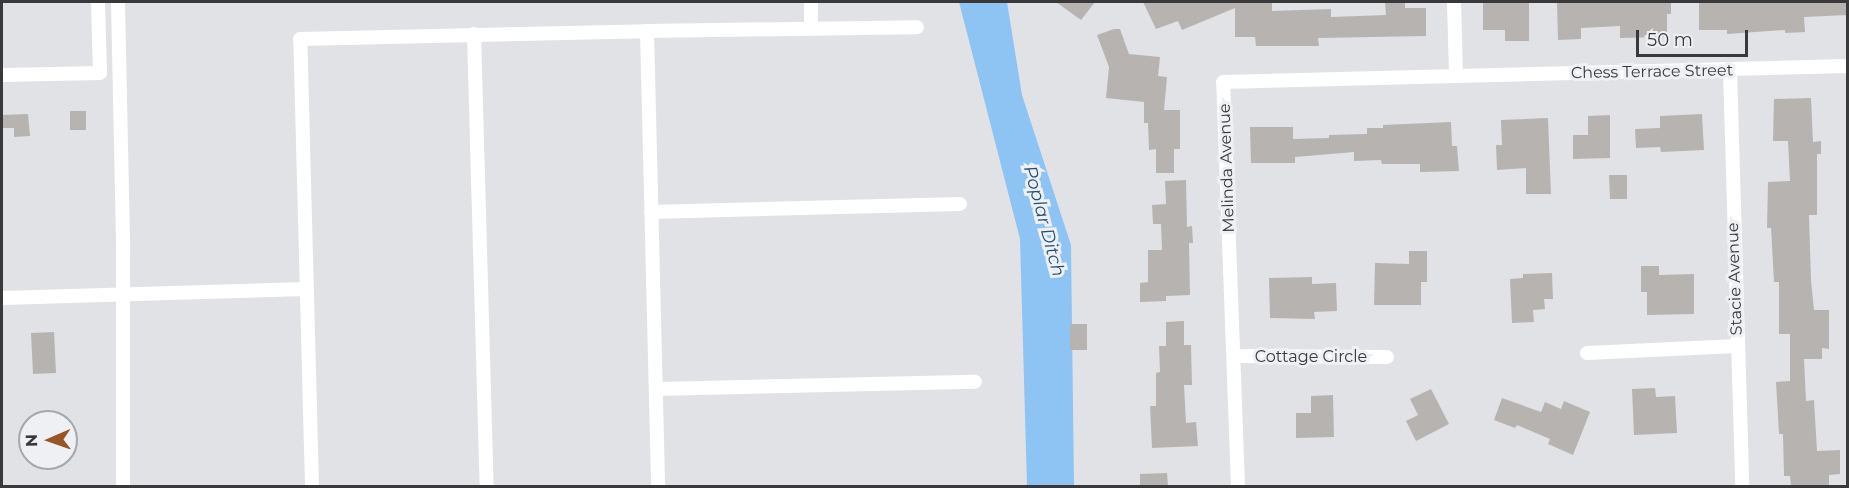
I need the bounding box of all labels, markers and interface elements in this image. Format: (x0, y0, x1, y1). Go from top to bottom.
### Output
scale bar (1639, 18, 1752, 56)
text: 50 m (1647, 29, 1693, 51)
street label: Chess Terrace Street (1571, 61, 1733, 83)
street label: Melinda Avenue (1215, 103, 1239, 233)
water label: Poplar Ditch (1019, 163, 1069, 279)
street label: Stacie Avenue (1723, 222, 1747, 336)
street label: Cottage Circle (1255, 347, 1367, 367)
north arrow (18, 410, 78, 470)
text: N (22, 434, 41, 447)

